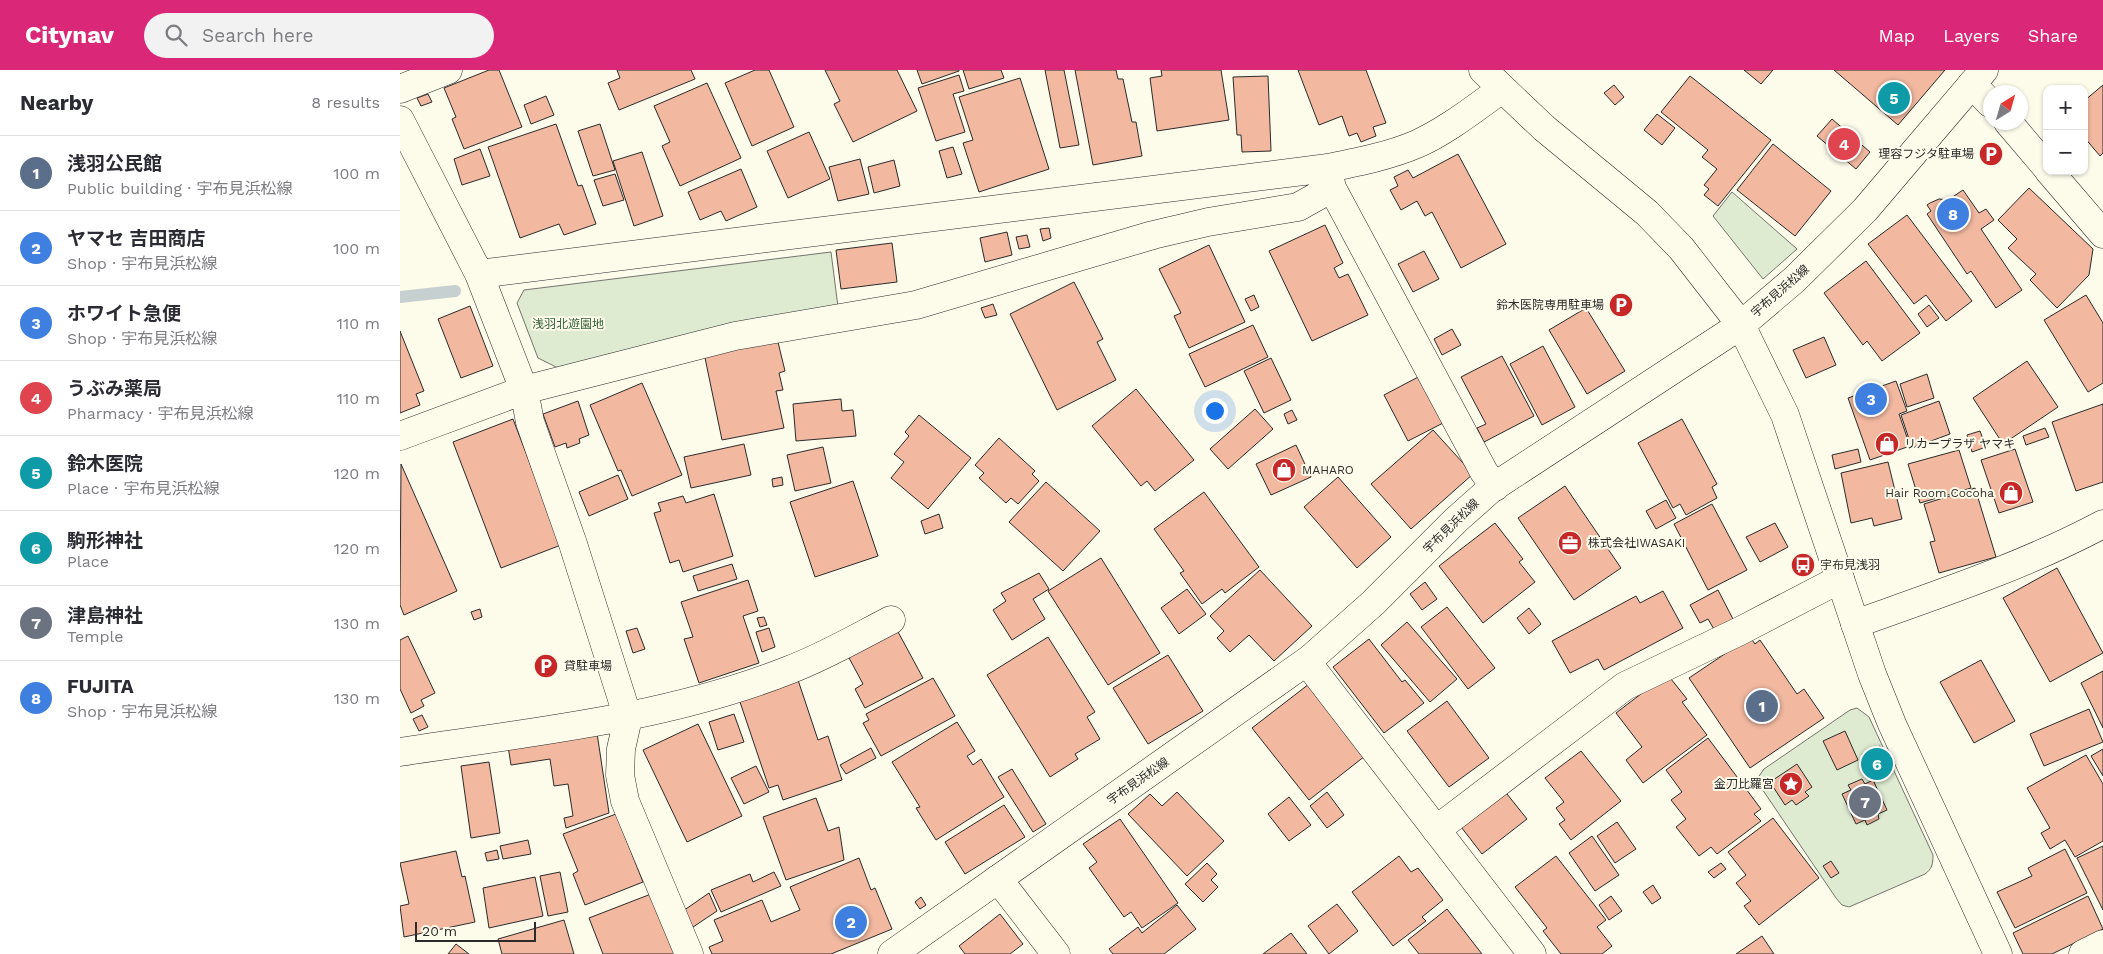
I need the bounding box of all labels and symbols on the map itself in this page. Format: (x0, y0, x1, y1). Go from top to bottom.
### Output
pin: 5 (1878, 79, 1910, 117)
north arrow (1983, 85, 2028, 130)
pin: 4 (1828, 125, 1860, 163)
parking icon: 理容フジタ駐車場 (1978, 141, 2004, 167)
place label: 理容フジタ駐車場 (1878, 147, 1974, 161)
pin: 8 (1937, 195, 1969, 233)
street label: 宇布見浜松線 (1748, 262, 1812, 320)
parking icon: 鈴木医院専用駐車場 (1608, 292, 1634, 318)
place label: 鈴木医院専用駐車場 (1496, 298, 1604, 312)
park label: 浅羽北遊園地 (532, 317, 604, 331)
pin: 3 (1855, 380, 1887, 418)
your location (1202, 398, 1228, 424)
shop icon: リカープラザ ヤマキ (1874, 431, 1900, 457)
place label: リカープラザ ヤマキ (1904, 437, 2015, 451)
shop icon: MAHARO (1271, 457, 1297, 483)
place label: MAHARO (1302, 463, 1354, 477)
shop icon: Hair Room Cocoha (1998, 480, 2024, 506)
place label: Hair Room Cocoha (1885, 486, 1994, 500)
street label: 宇布見浜松線 (1420, 496, 1482, 556)
office icon: 株式会社IWASAKI (1557, 530, 1583, 556)
place label: 株式会社IWASAKI (1588, 536, 1685, 550)
bus stop icon: 宇布見浅羽 (1790, 552, 1816, 578)
place label: 宇布見浅羽 (1820, 558, 1880, 572)
parking icon: 貸駐車場 (533, 653, 559, 679)
place label: 貸駐車場 (564, 659, 612, 673)
pin: 1 (1746, 687, 1778, 725)
pin: 6 (1861, 745, 1893, 783)
street label: 宇布見浜松線 (1104, 755, 1172, 807)
place icon: 金刀比羅宮 (1778, 771, 1804, 797)
place label: 金刀比羅宮 (1714, 777, 1774, 791)
pin: 7 (1849, 783, 1881, 821)
pin: 2 (835, 903, 867, 941)
scale bar (415, 919, 536, 942)

